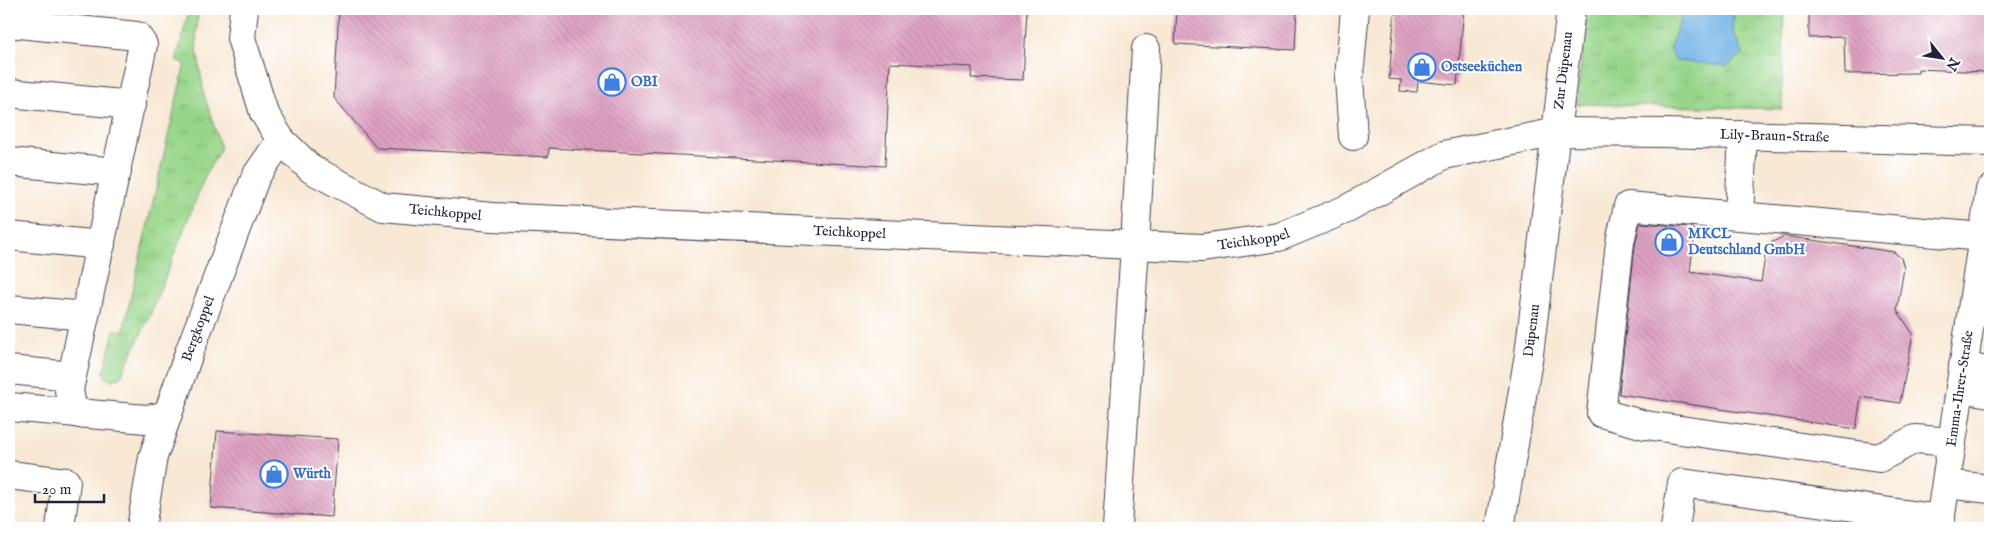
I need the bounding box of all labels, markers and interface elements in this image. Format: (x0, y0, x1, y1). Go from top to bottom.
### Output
street label: Zur Düpenau (1550, 30, 1577, 111)
north arrow (1916, 32, 1966, 82)
shop icon: Ostseeküchen (1407, 52, 1437, 82)
text: N (1942, 53, 1964, 74)
place label: Ostseeküchen (1441, 58, 1523, 76)
shop icon: OBI (597, 67, 627, 97)
place label: OBI (631, 73, 658, 91)
street label: Lily-Braun-Straße (1720, 126, 1830, 147)
street label: Teichkoppel (408, 200, 482, 225)
street label: Teichkoppel (813, 222, 887, 243)
street label: Teichkoppel (1216, 224, 1293, 255)
place label: MKCL Deutschland GmbH (1688, 225, 1805, 259)
shop icon: MKCL Deutschland GmbH (1654, 227, 1684, 257)
street label: Bergkoppel (178, 293, 219, 364)
street label: Düpenau (1520, 303, 1544, 358)
street label: Emma-Ihrer-Straße (1942, 329, 1978, 448)
shop icon: Würth (259, 459, 289, 489)
place label: Würth (292, 465, 331, 483)
scale bar (35, 472, 104, 504)
text: 20 m (42, 480, 72, 499)

